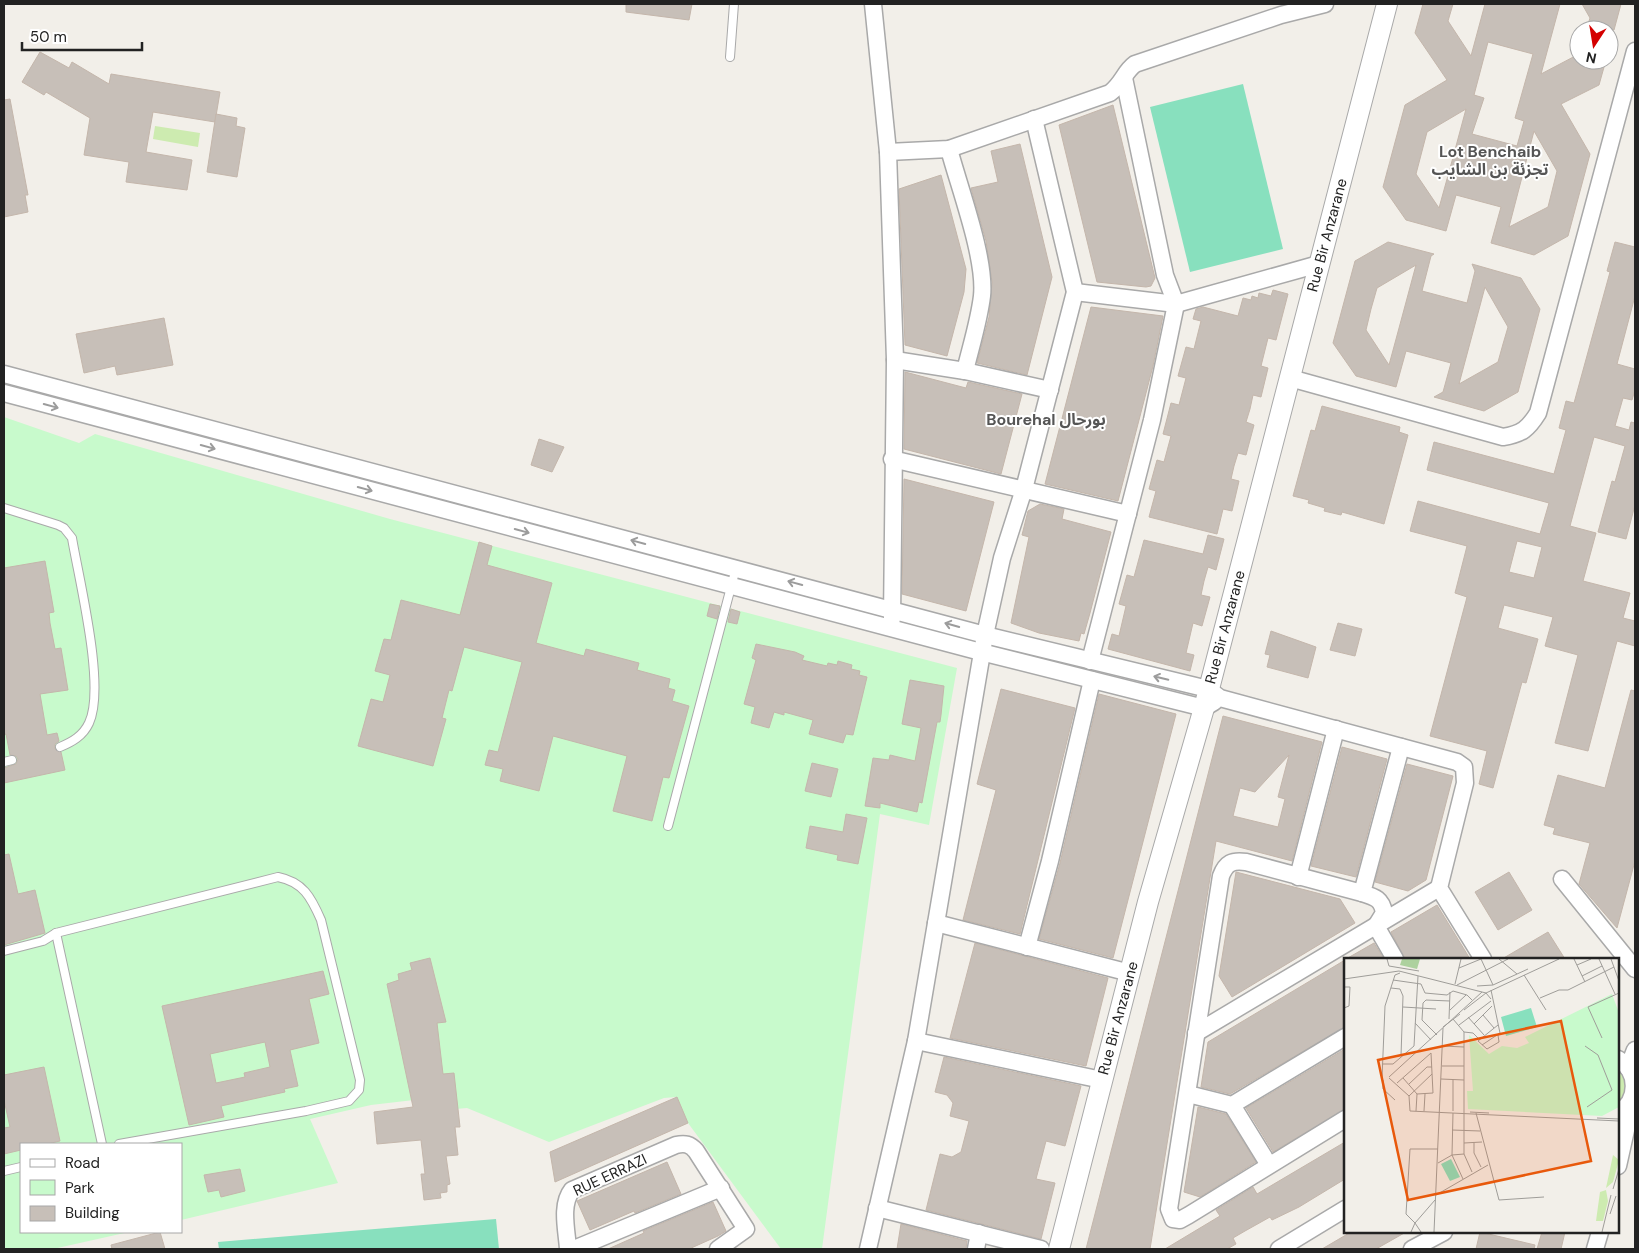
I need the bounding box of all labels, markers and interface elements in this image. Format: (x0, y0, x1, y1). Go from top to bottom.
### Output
scale bar (22, 20, 142, 52)
north arrow (1569, 20, 1619, 70)
text: 50 m (30, 27, 67, 47)
text: N (1584, 48, 1598, 68)
district label: Lot Benchaib تجزئة بن الشايب (1432, 141, 1549, 180)
street label: Rue Bir Anzarane (1302, 176, 1352, 294)
one-way arrow (42, 402, 58, 411)
district label: Bourehal بورحال (986, 409, 1106, 430)
one-way arrow (200, 443, 216, 453)
one-way arrow (357, 485, 373, 494)
one-way arrow (514, 526, 530, 536)
one-way arrow (631, 537, 647, 547)
street label: Rue Bir Anzarane (1200, 568, 1250, 686)
one-way arrow (788, 578, 804, 588)
one-way arrow (945, 620, 961, 630)
one-way arrow (1153, 673, 1169, 682)
inset map (1344, 958, 1619, 1233)
street label: Rue Bir Anzarane (1093, 959, 1143, 1077)
legend (20, 1143, 182, 1233)
street label: RUE ERRAZI (570, 1149, 650, 1201)
text: Road (65, 1153, 100, 1173)
text: Park (65, 1178, 95, 1198)
text: Building (65, 1203, 120, 1223)

